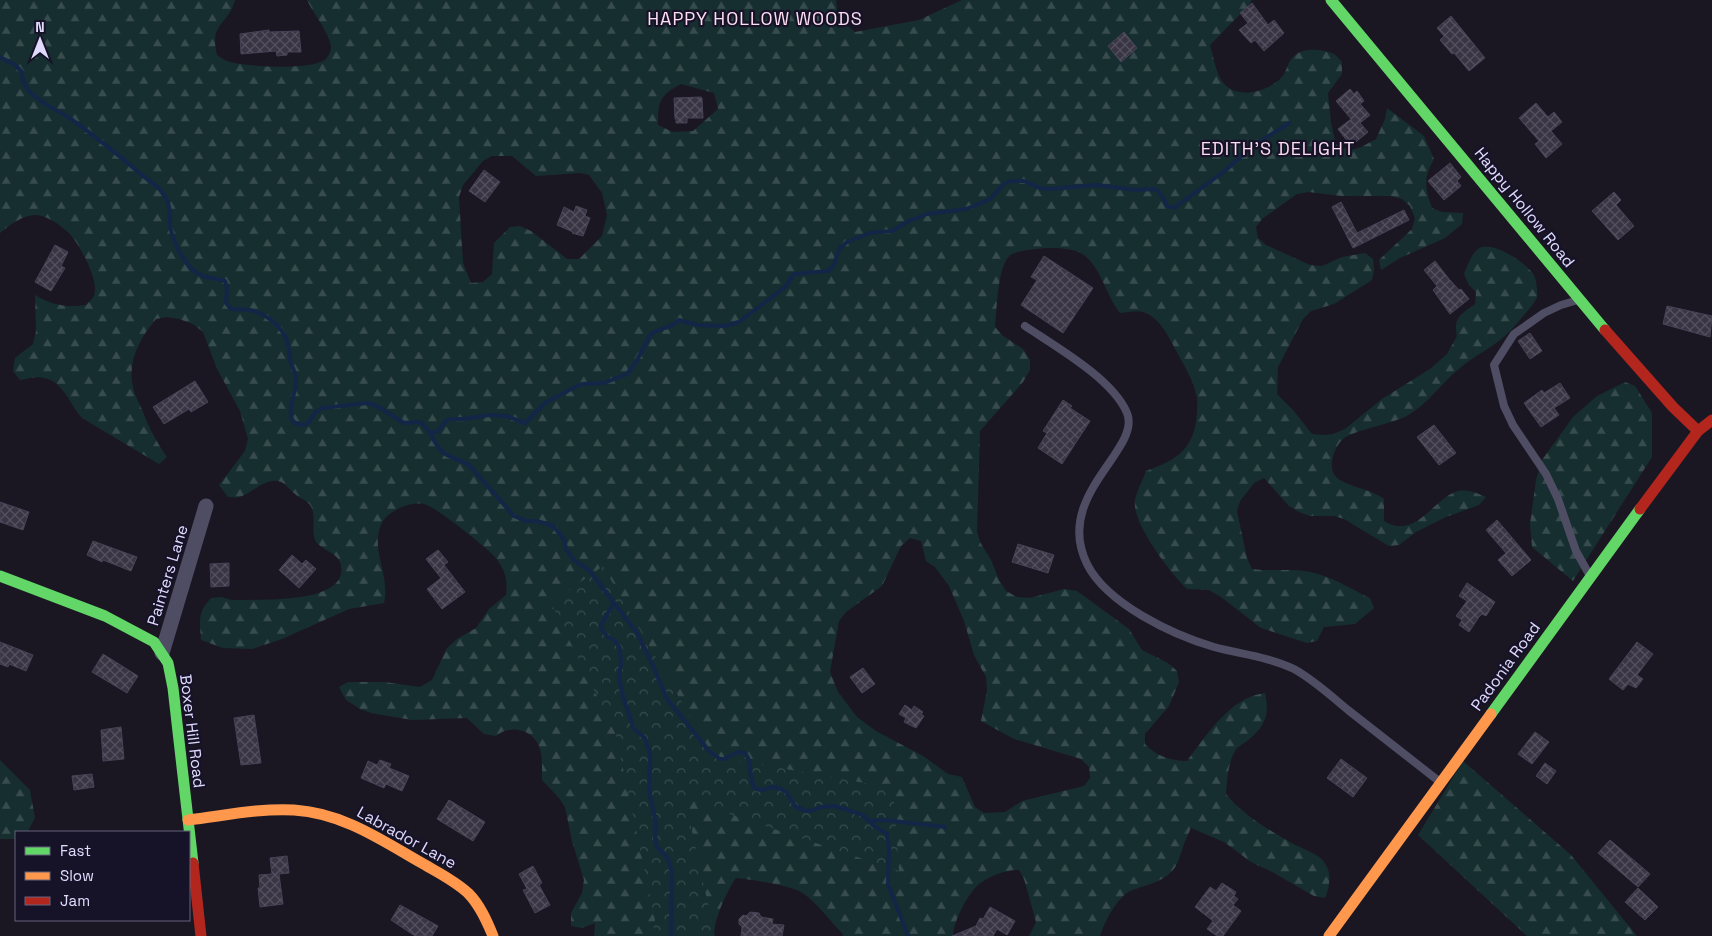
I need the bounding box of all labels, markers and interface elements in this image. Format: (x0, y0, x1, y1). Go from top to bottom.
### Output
district label: HAPPY HOLLOW WOODS (647, 7, 863, 30)
north arrow (15, 15, 65, 65)
text: N (35, 18, 45, 36)
district label: EDITH'S DELIGHT (1201, 137, 1355, 160)
street label: Happy Hollow Road (1470, 143, 1579, 272)
street label: Painters Lane (142, 522, 193, 628)
street label: Padonia Road (1466, 618, 1545, 715)
street label: Boxer Hill Road (175, 673, 210, 789)
street label: Labrador Lane (353, 801, 460, 873)
legend (15, 831, 190, 921)
text: Fast (60, 841, 91, 860)
text: Slow (60, 866, 94, 885)
text: Jam (60, 891, 90, 910)

